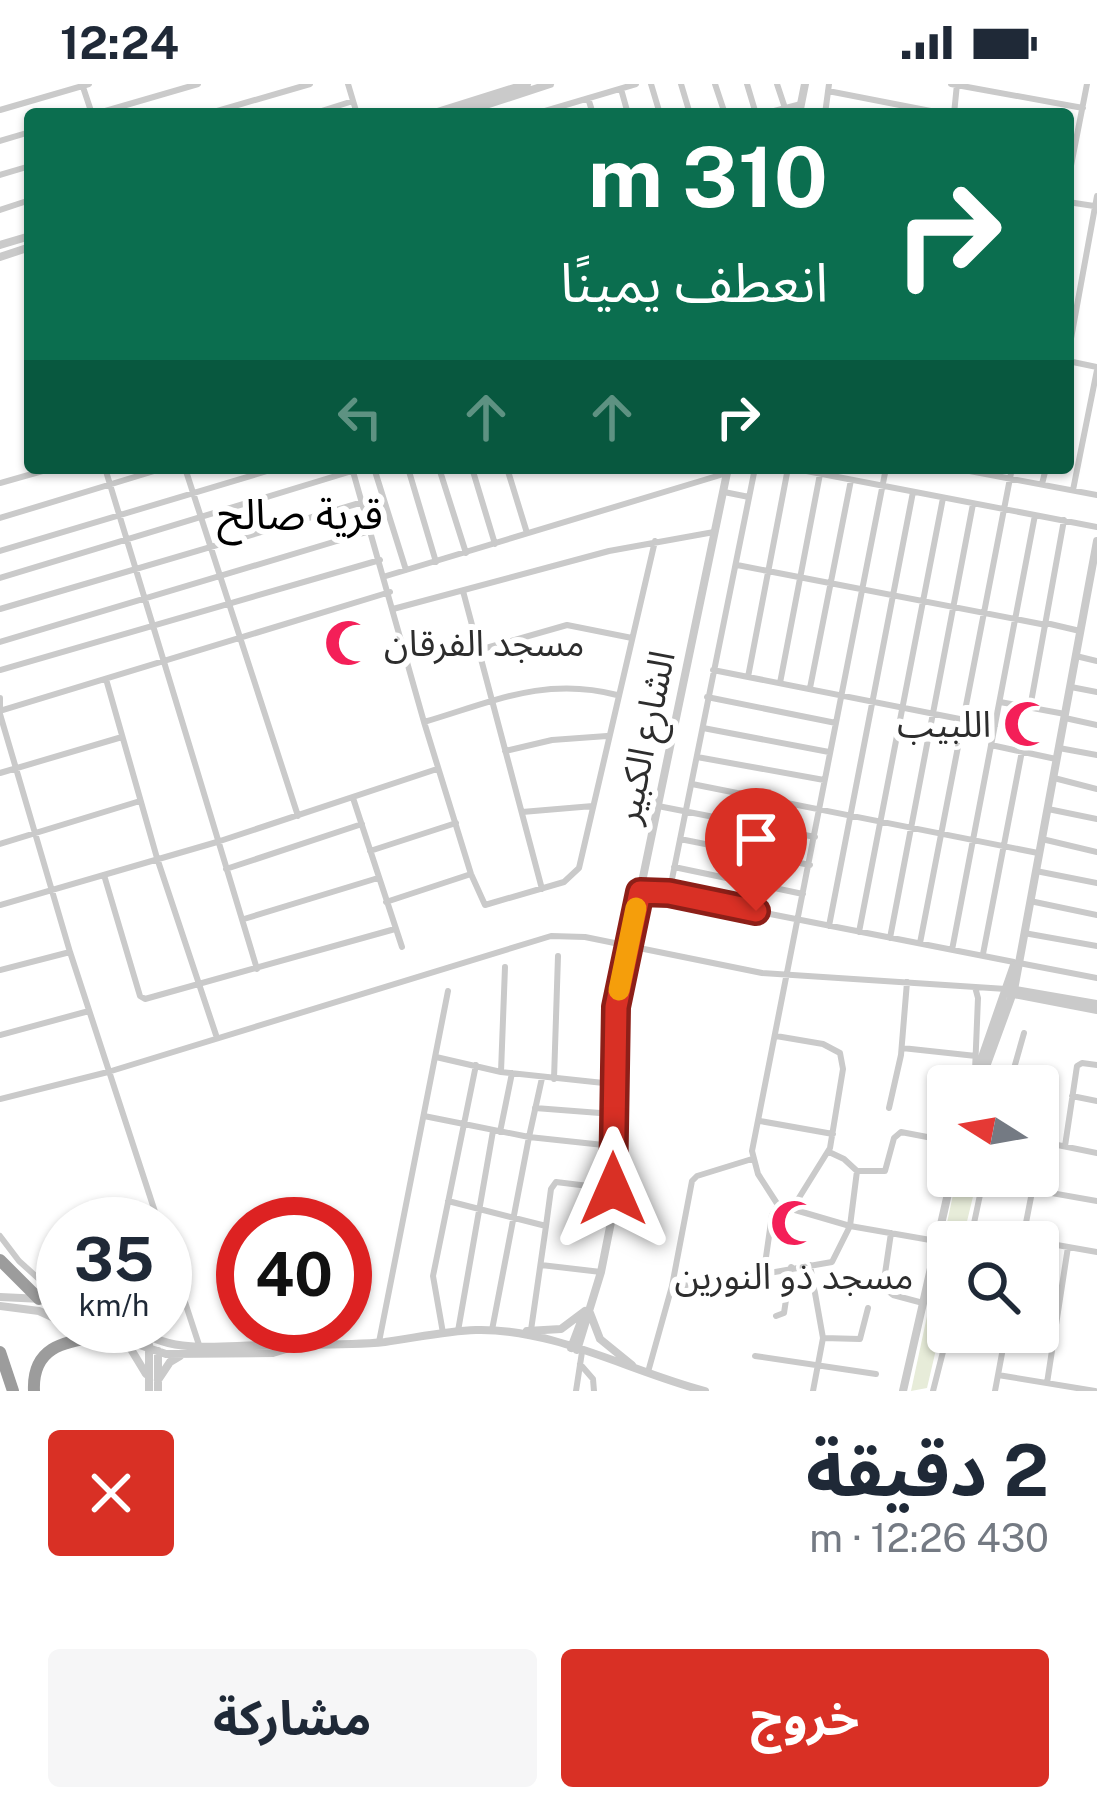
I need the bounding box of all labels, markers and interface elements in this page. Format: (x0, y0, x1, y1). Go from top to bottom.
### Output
text: 12:24 (60, 16, 179, 69)
text: 310 m (588, 127, 828, 226)
icon: right (870, 156, 1026, 312)
text: انعطف يمينًا (560, 251, 828, 314)
icon: left (327, 384, 393, 450)
icon: ahead (453, 384, 519, 450)
icon: ahead (579, 384, 645, 450)
icon: right (705, 384, 771, 450)
district label: قرية صالح (217, 489, 383, 546)
mosque icon: مسجد الفرقان (323, 618, 373, 668)
place label: مسجد الفرقان (384, 622, 584, 665)
street label: الشارع الكبير (605, 647, 689, 829)
mosque icon: اللبيب (1002, 699, 1052, 749)
place label: اللبيب (897, 703, 991, 745)
pin (705, 788, 807, 911)
icon: arrive (723, 806, 789, 872)
north arrow (927, 1065, 1059, 1197)
map controls (927, 1065, 1059, 1353)
position arrow (550, 1126, 676, 1252)
speed limit sign: 40 (216, 1197, 372, 1353)
mosque icon: مسجد ذو النورين (769, 1198, 819, 1248)
button: search (927, 1221, 1059, 1353)
text: 35 (74, 1224, 154, 1295)
place label: مسجد ذو النورين (675, 1255, 913, 1298)
text: km/h (79, 1287, 149, 1323)
text: 2 دقيقة (806, 1428, 1049, 1512)
button: close (48, 1430, 174, 1556)
text: 430 m · 12:26 (809, 1515, 1049, 1561)
button: مشاركة (48, 1649, 537, 1787)
button: خروج (561, 1649, 1049, 1787)

